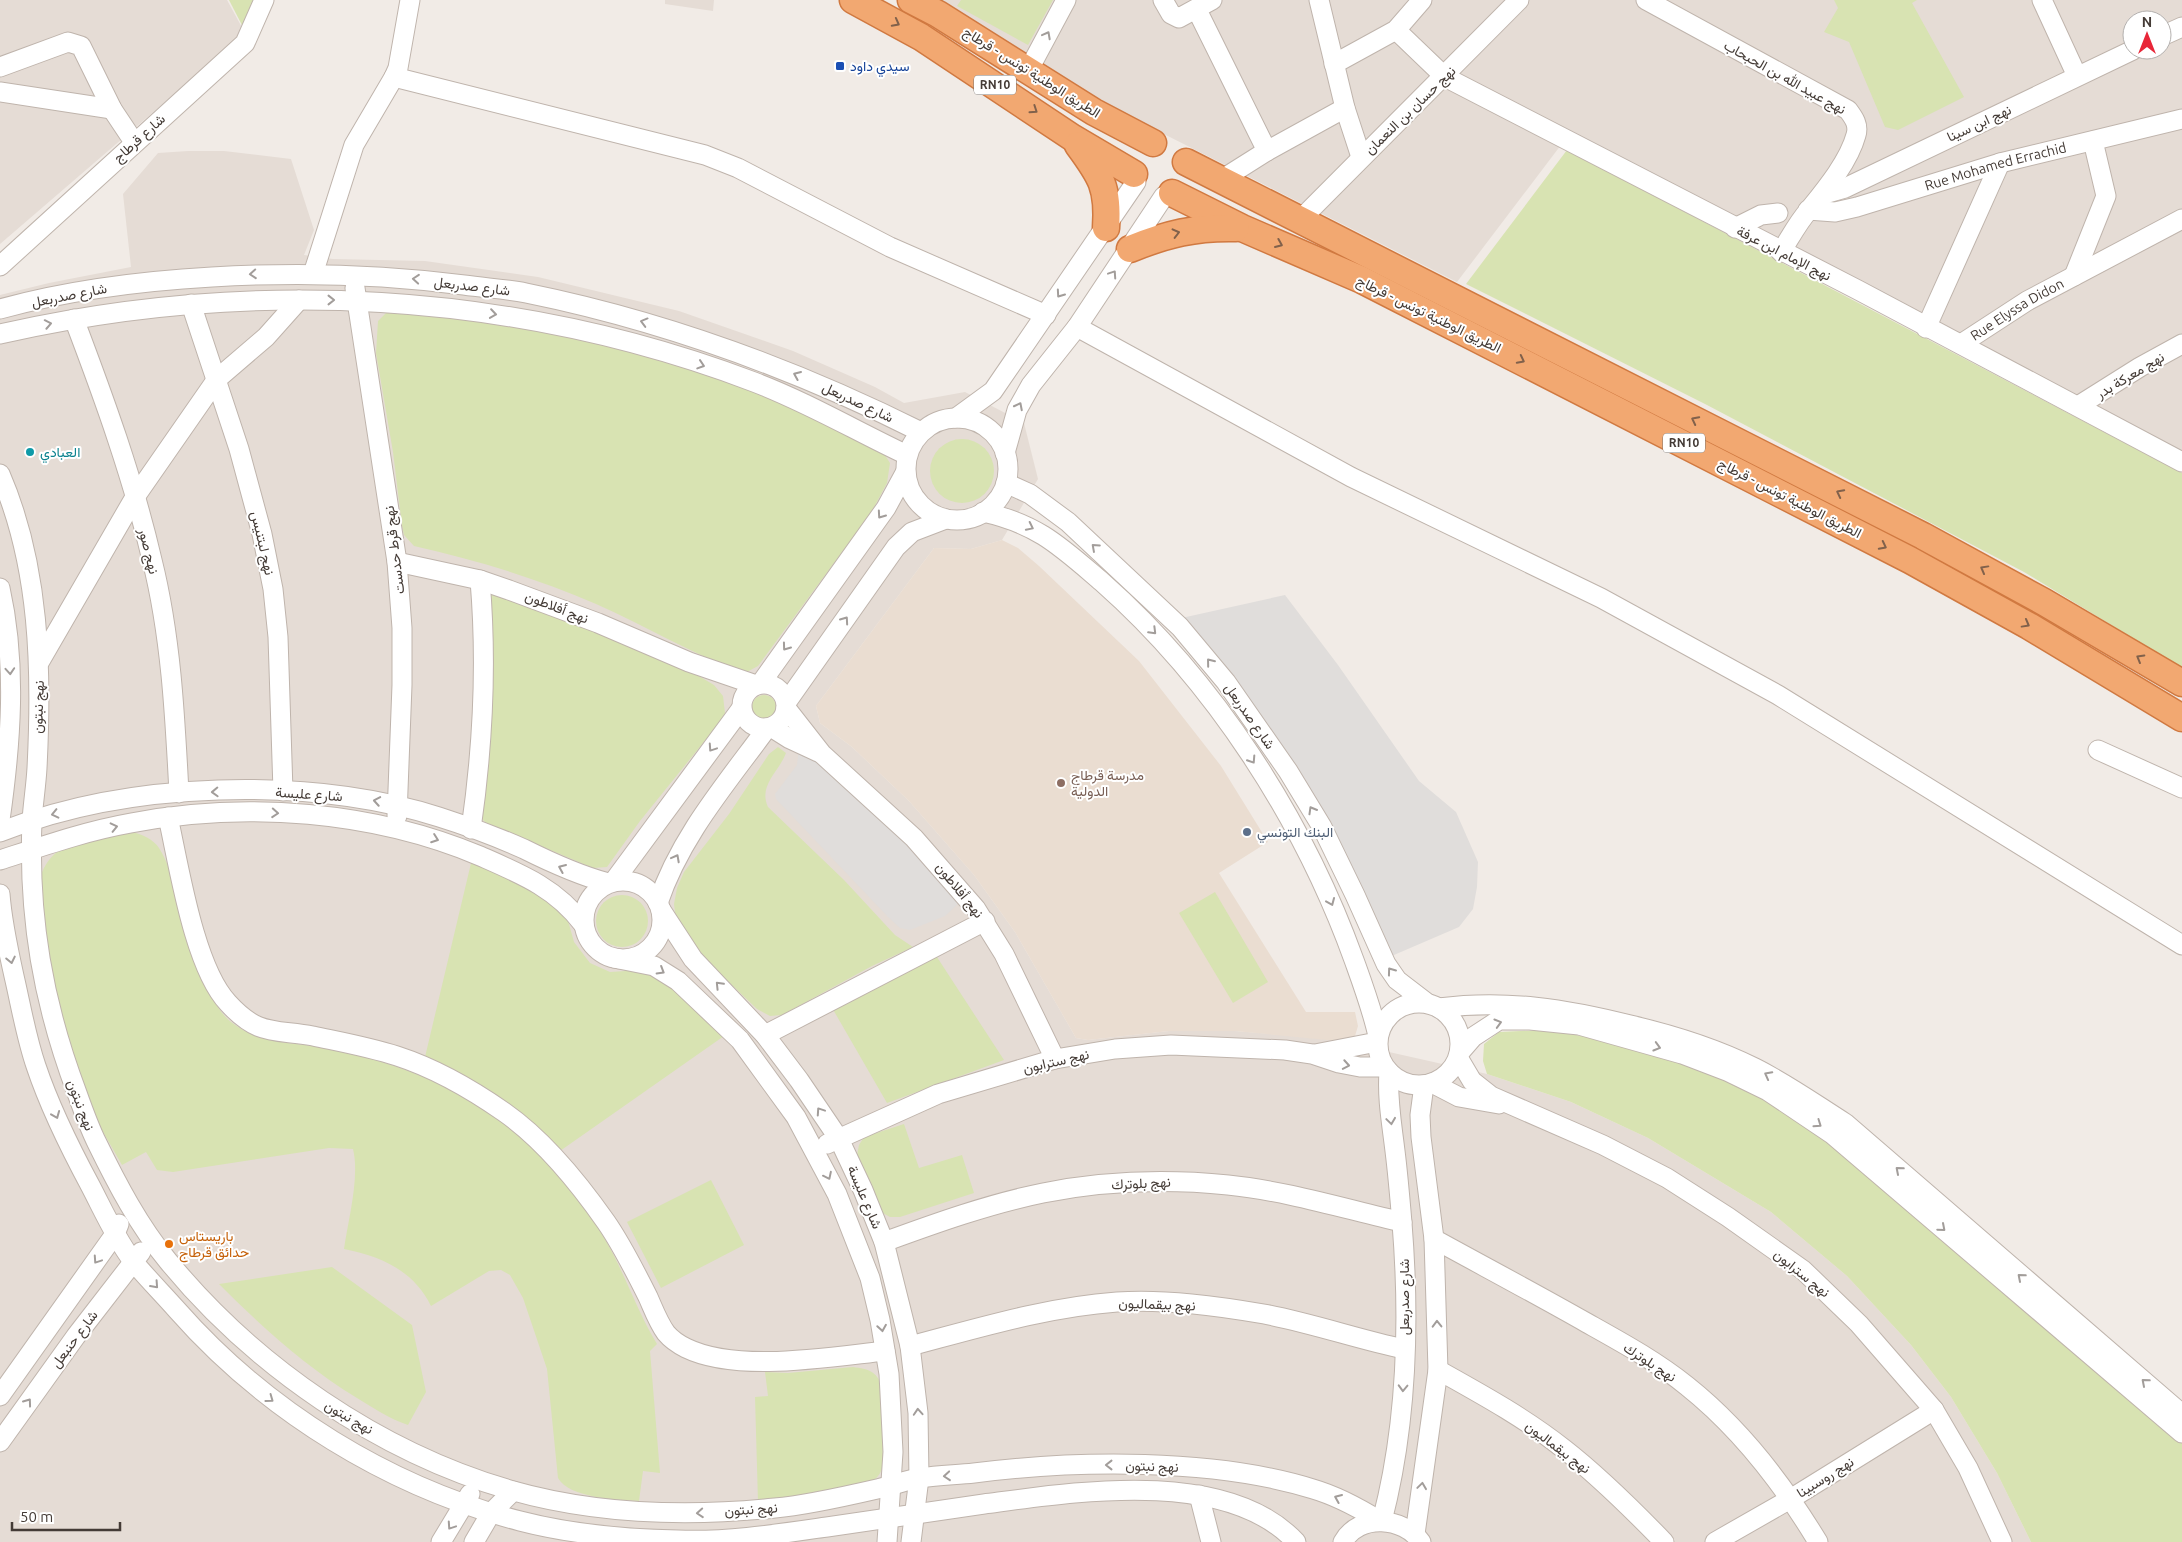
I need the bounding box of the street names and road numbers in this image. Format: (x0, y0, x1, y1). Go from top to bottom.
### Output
street label: الطريق الوطنية تونس - قرطاج (959, 23, 1103, 123)
street label: نهج عبيد الله بن الحبحاب (1720, 37, 1849, 120)
street label: نهج حسان بن النعمان (1361, 63, 1461, 160)
road number: RN10 (974, 76, 1016, 94)
street label: نهج ابن سينا (1944, 101, 2015, 148)
street label: شارع قرطاج (110, 111, 170, 168)
street label: Rue Mohamed Errachid (1923, 139, 2068, 194)
street label: نهج الإمام ابن عرفة (1733, 222, 1834, 286)
street label: الطريق الوطنية تونس - قرطاج (1353, 272, 1504, 359)
street label: شارع صدربعل (433, 273, 511, 302)
street label: Rue Elyssa Didon (1967, 275, 2066, 344)
street label: شارع صدربعل (30, 280, 109, 313)
street label: نهج معركة بدر (2092, 348, 2168, 405)
street label: شارع صدربعل (819, 379, 896, 428)
road number: RN10 (1663, 433, 1705, 452)
street label: الطريق الوطنية تونس - قرطاج (1714, 455, 1864, 544)
street label: نهج قرط حدست (381, 505, 410, 595)
street label: نهج لبتنيس (245, 509, 278, 577)
street label: نهج صور (132, 526, 162, 576)
street label: نهج أفلاطون (522, 588, 591, 629)
street label: نهج نبتون (29, 680, 50, 734)
street label: شارع صدربعل (1219, 680, 1278, 754)
street label: شارع عليسة (275, 784, 343, 807)
street label: نهج أفلاطون (930, 859, 987, 923)
street label: نهج سترابون (1021, 1046, 1091, 1079)
street label: نهج نبتون (61, 1077, 98, 1134)
street label: شارع عليسة (842, 1163, 886, 1232)
street label: نهج بلوترك (1111, 1173, 1171, 1196)
street label: نهج سترابون (1769, 1246, 1833, 1303)
street label: شارع صدربعل (1396, 1259, 1415, 1335)
street label: نهج بيقماليون (1118, 1295, 1196, 1316)
street label: شارع حنبعل (47, 1307, 103, 1373)
street label: نهج بلوترك (1619, 1339, 1679, 1387)
street label: نهج نبتون (320, 1397, 376, 1440)
street label: نهج بيقماليون (1521, 1417, 1594, 1479)
street label: نهج روسبينا (1794, 1453, 1858, 1503)
street label: نهج نبتون (1125, 1457, 1179, 1478)
street label: نهج نبتون (724, 1499, 778, 1522)

